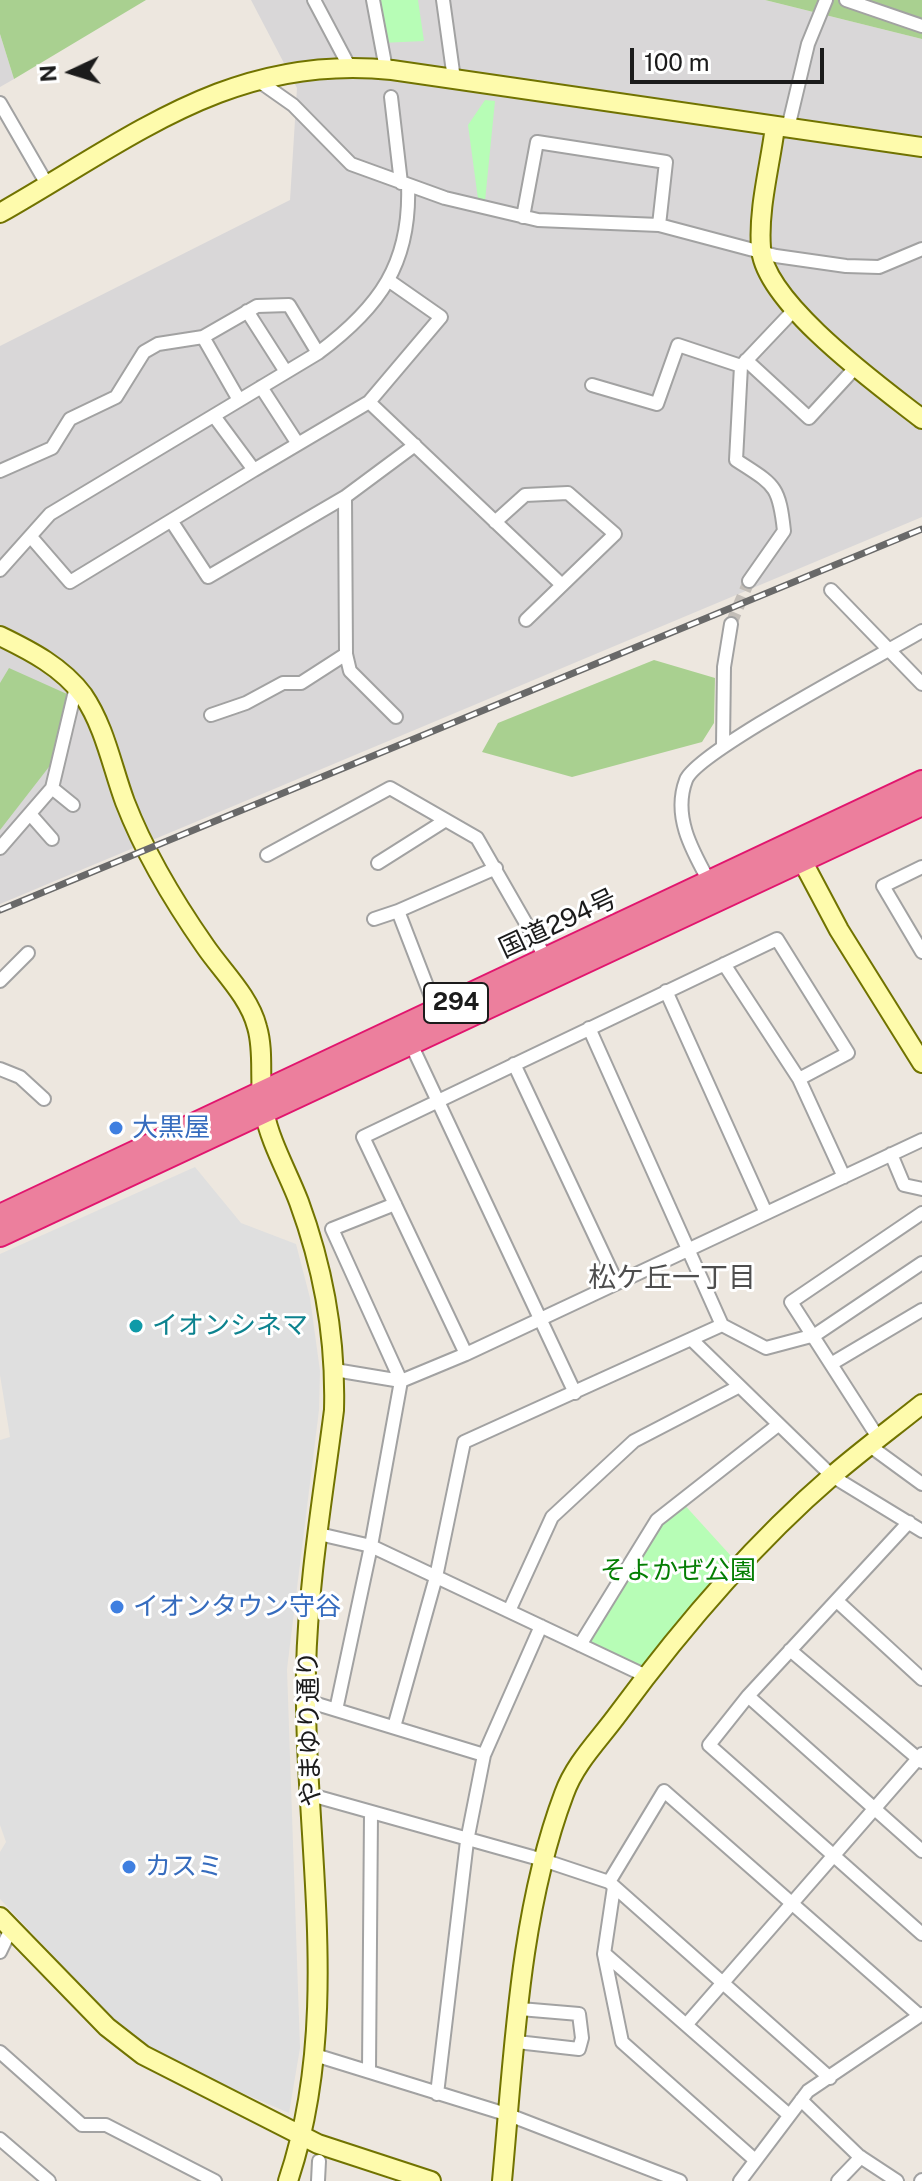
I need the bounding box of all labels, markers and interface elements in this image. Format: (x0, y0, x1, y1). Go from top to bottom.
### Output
north arrow (32, 32, 112, 112)
scale bar (634, 32, 828, 82)
text: 100 m (644, 48, 710, 76)
text: N (34, 64, 62, 83)
street label: 国道294号 (494, 883, 622, 965)
road number: 294 (424, 983, 488, 1023)
place label: 大黒屋 (132, 1112, 210, 1144)
marker: 大黒屋 (107, 1119, 125, 1137)
district label: 松ケ丘一丁目 (588, 1261, 756, 1295)
place label: イオンシネマ (152, 1310, 308, 1342)
marker: イオンシネマ (127, 1317, 145, 1335)
park label: そよかぜ公園 (600, 1555, 756, 1587)
place label: イオンタウン守谷 (133, 1591, 341, 1623)
marker: イオンタウン守谷 (108, 1598, 126, 1616)
street label: やまゆり通り (293, 1651, 327, 1807)
place label: カスミ (145, 1851, 223, 1883)
marker: カスミ (120, 1858, 138, 1876)

